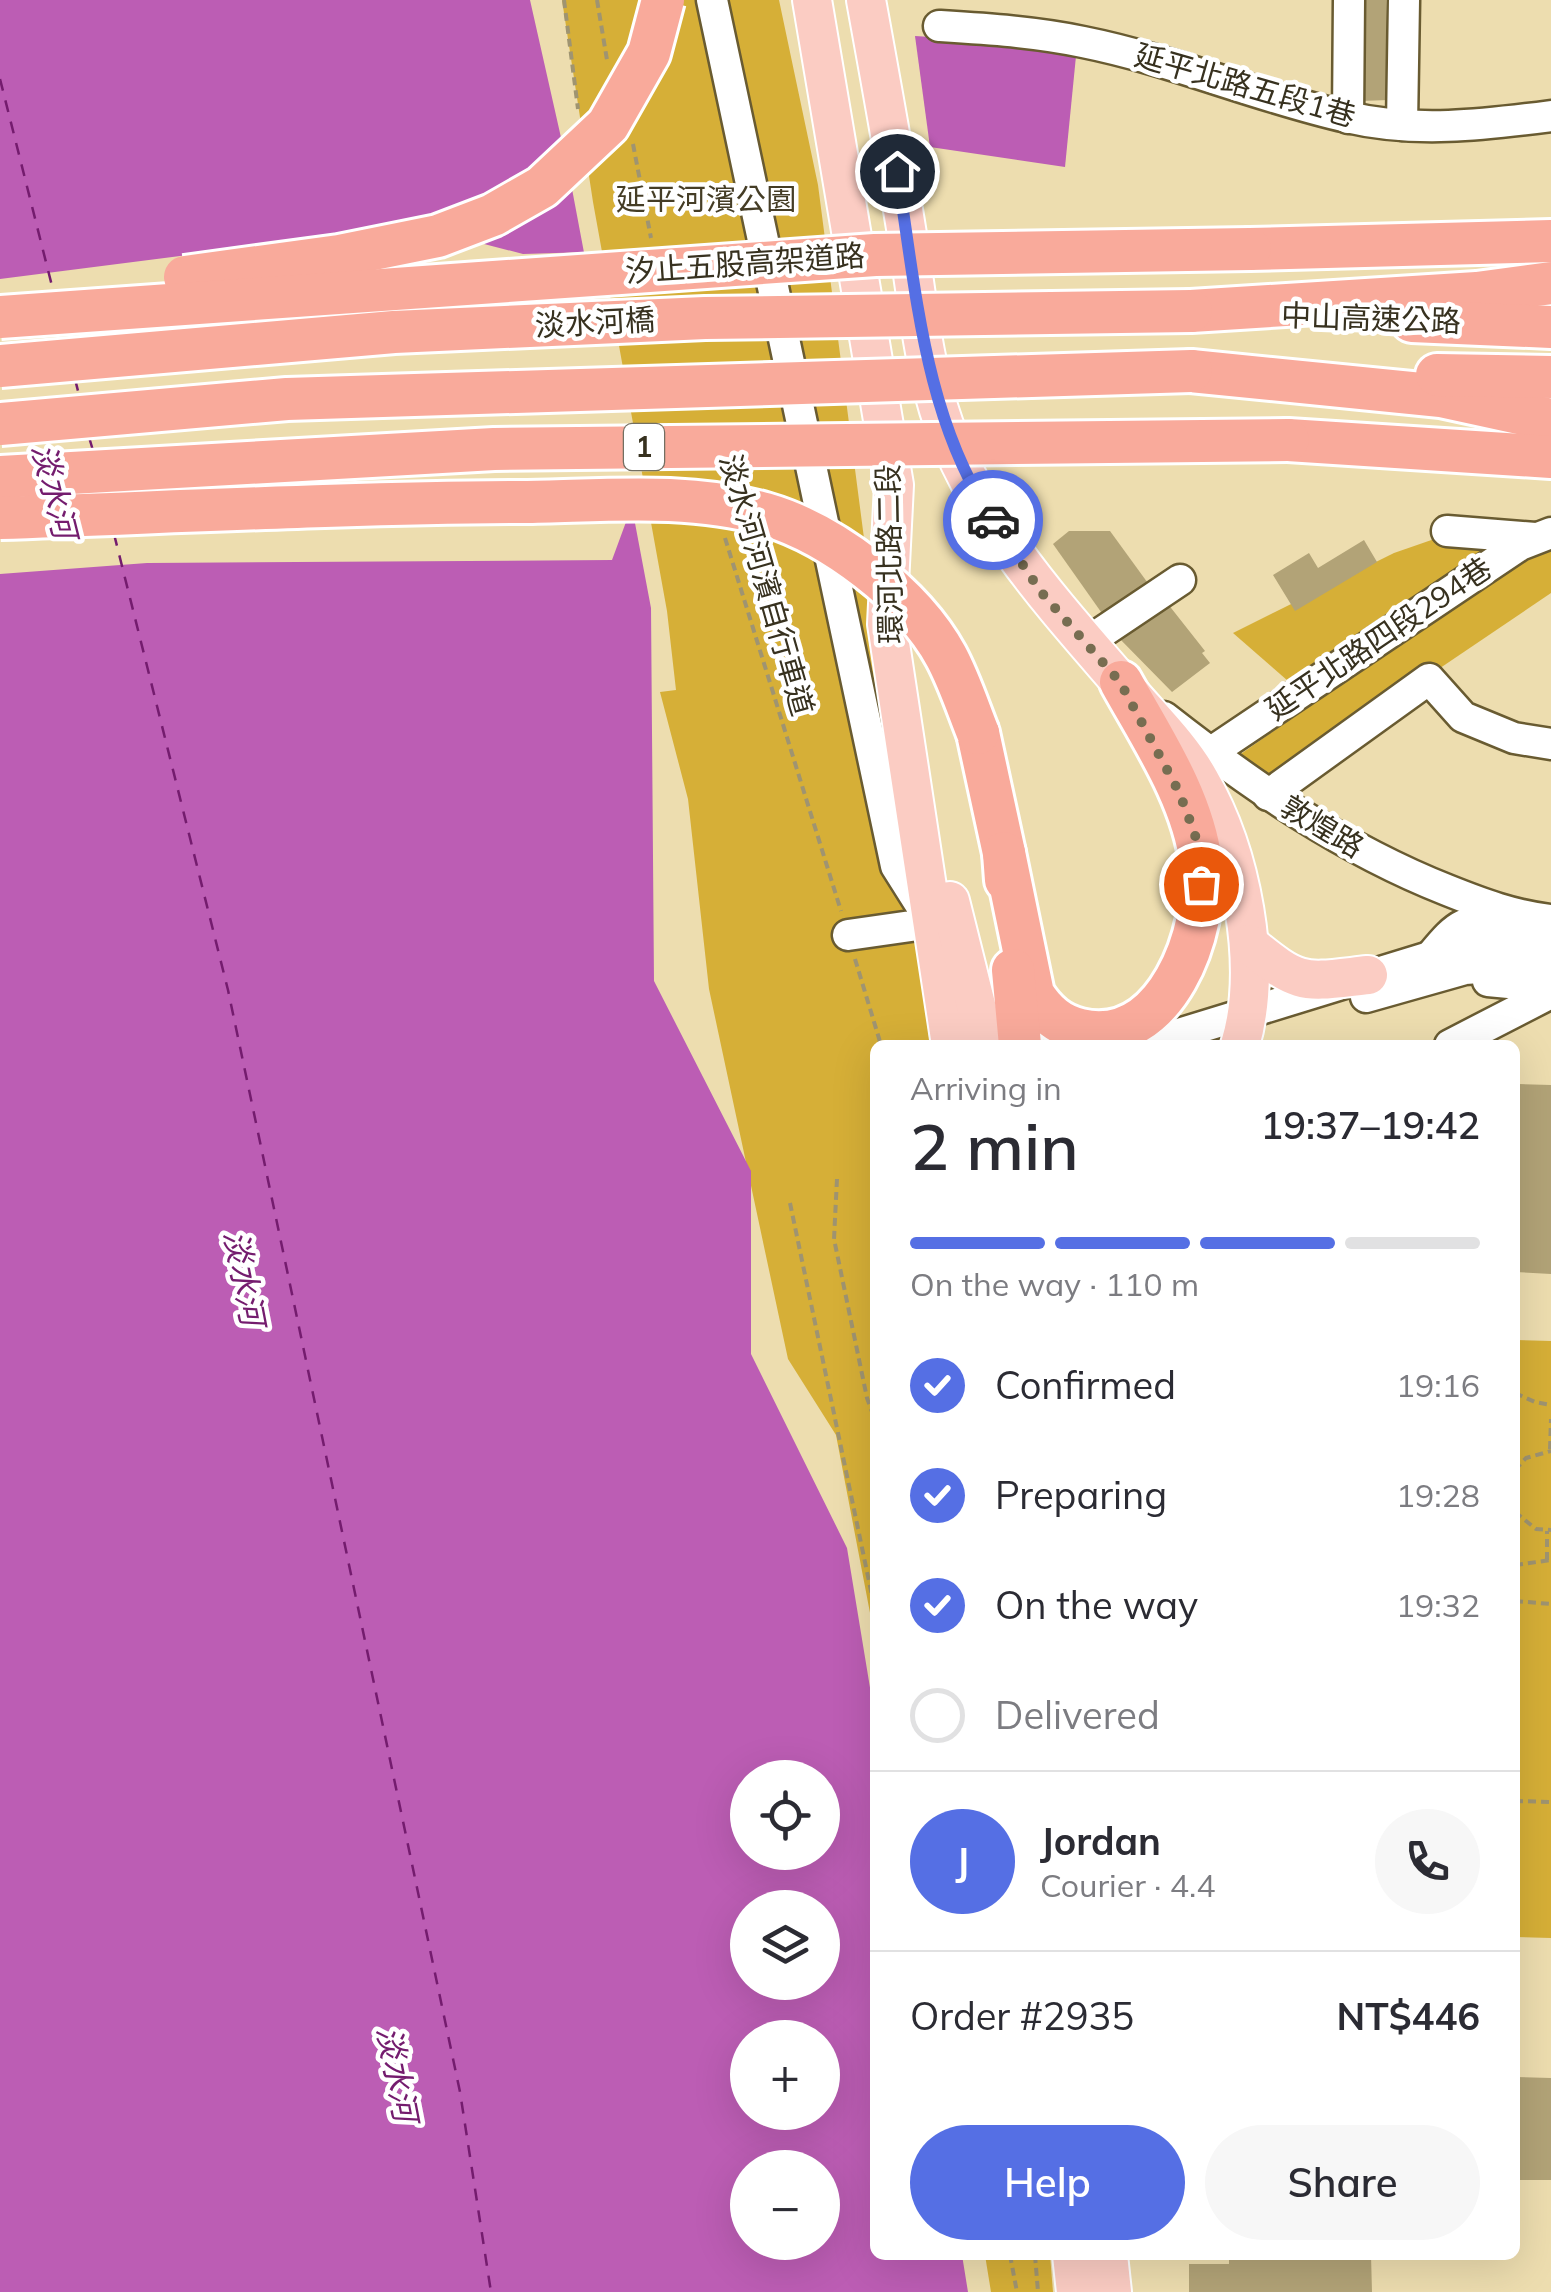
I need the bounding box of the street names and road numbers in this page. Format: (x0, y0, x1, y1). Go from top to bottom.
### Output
street label: 延平北路五段1巷 (1130, 35, 1360, 135)
street label: 汐止五股高架道路 (624, 236, 866, 290)
street label: 中山高速公路 (1280, 296, 1462, 340)
street label: 淡水河橋 (534, 300, 656, 344)
road number: 1 (624, 424, 664, 470)
street label: 淡水河河濱自行車道 (711, 450, 822, 720)
street label: 環河北路二段 (868, 464, 910, 644)
street label: 延平北路四段294巷 (1258, 549, 1498, 728)
street label: 敦煌路 (1274, 787, 1371, 866)

